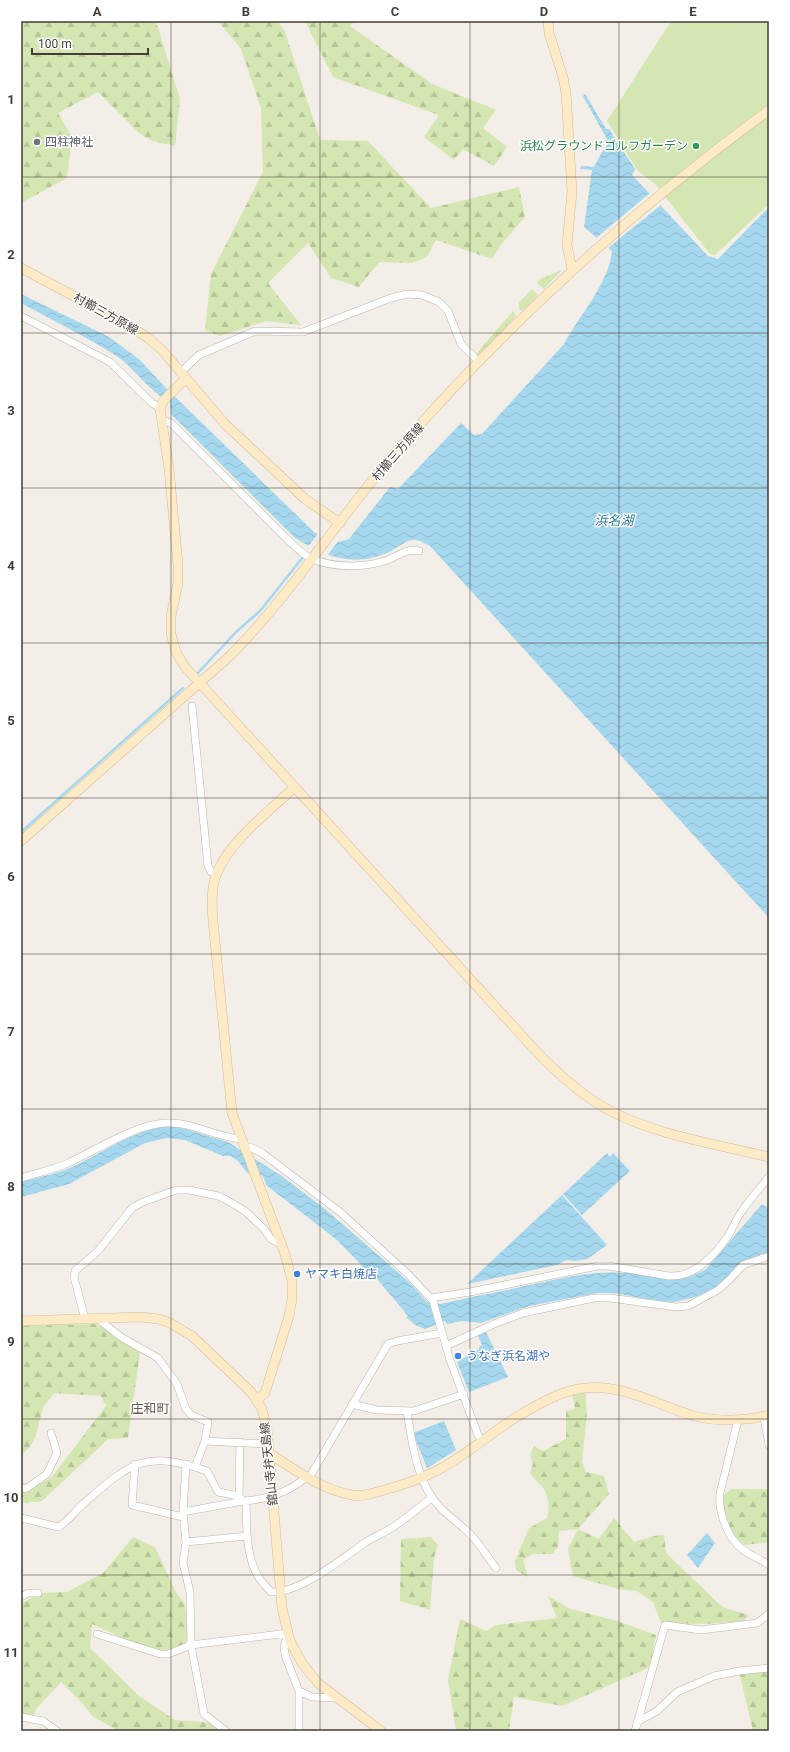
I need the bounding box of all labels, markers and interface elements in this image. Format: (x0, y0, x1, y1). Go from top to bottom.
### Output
text: A (93, 4, 102, 19)
text: B (242, 4, 250, 19)
text: C (391, 4, 400, 19)
text: D (540, 4, 548, 19)
text: E (689, 4, 697, 19)
scale bar (32, 30, 148, 56)
text: 100 m (38, 37, 72, 51)
text: 1 (7, 92, 15, 107)
place label: 四柱神社 (45, 135, 93, 149)
marker: 四柱神社 (32, 137, 42, 147)
place label: 浜松グラウンドゴルフガーデン (520, 139, 688, 153)
marker: 浜松グラウンドゴルフガーデン (691, 141, 701, 151)
text: 2 (7, 247, 15, 262)
street label: 村櫛三方原線 (71, 290, 141, 338)
text: 3 (7, 403, 15, 418)
street label: 村櫛三方原線 (369, 420, 427, 484)
water label: 浜名湖 (594, 513, 635, 528)
text: 4 (7, 558, 15, 573)
text: 5 (7, 713, 15, 728)
text: 6 (7, 869, 15, 884)
text: 7 (7, 1024, 15, 1039)
text: 8 (7, 1179, 15, 1194)
place label: ヤマキ白焼店 (305, 1267, 377, 1281)
marker: ヤマキ白焼店 (292, 1269, 302, 1279)
text: 9 (7, 1334, 15, 1349)
place label: うなぎ浜名湖や (466, 1349, 550, 1363)
marker: うなぎ浜名湖や (453, 1351, 463, 1361)
district label: 庄和町 (130, 1401, 170, 1416)
street label: 舘山寺弁天島線 (258, 1421, 280, 1507)
text: 10 (4, 1490, 18, 1505)
text: 11 (4, 1645, 18, 1660)

